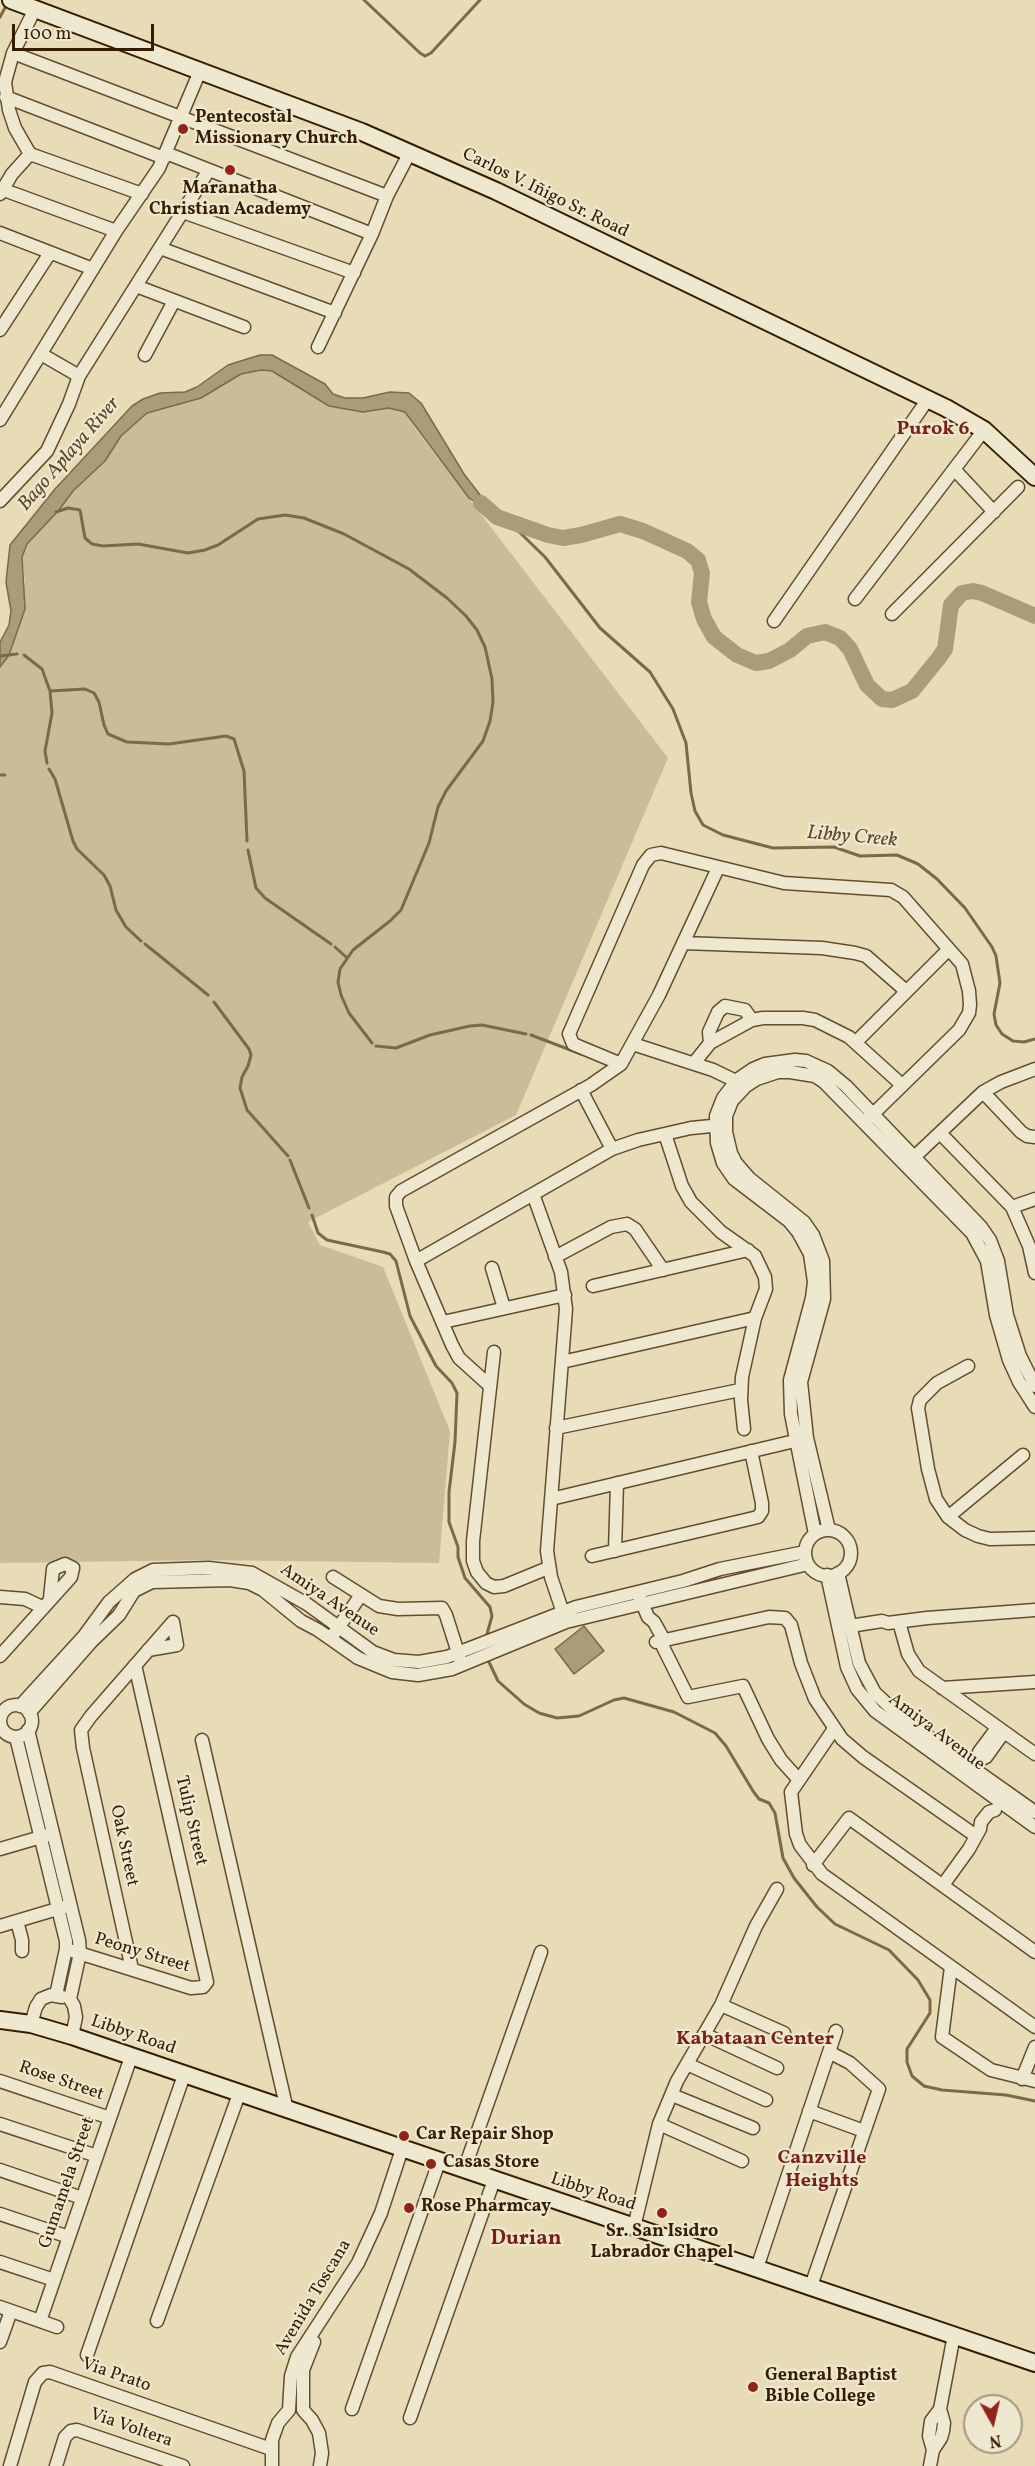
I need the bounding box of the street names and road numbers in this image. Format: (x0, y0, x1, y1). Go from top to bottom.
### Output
street label: Carlos V. Iñigo Sr. Road (458, 144, 632, 244)
street label: Amiya Avenue (275, 1560, 383, 1642)
street label: Amiya Avenue (883, 1690, 989, 1776)
street label: Tulip Street (169, 1774, 211, 1868)
street label: Oak Street (104, 1803, 142, 1889)
street label: Peony Street (92, 1929, 192, 1979)
street label: Libby Road (87, 2011, 179, 2061)
street label: Rose Street (16, 2057, 106, 2107)
street label: Gumamela Street (35, 2114, 101, 2252)
street label: Libby Road (547, 2169, 639, 2217)
street label: Avenida Toscana (271, 2236, 357, 2360)
street label: Via Prato (79, 2354, 153, 2398)
street label: Via Voltera (87, 2405, 175, 2453)

